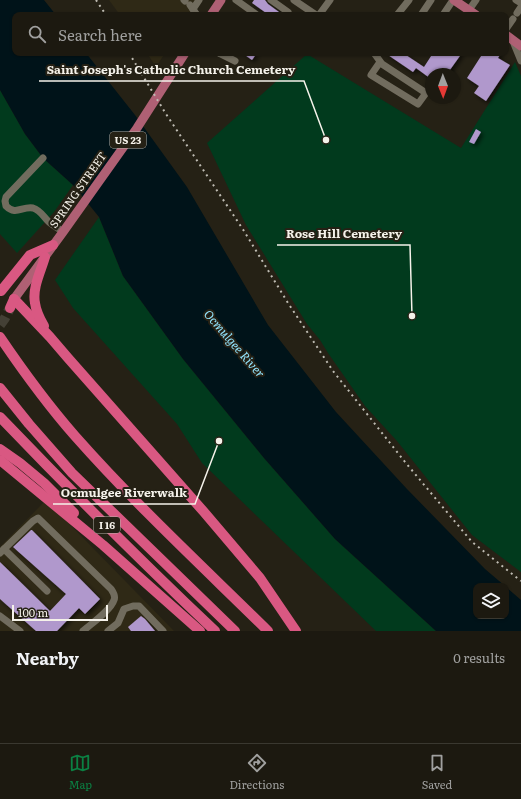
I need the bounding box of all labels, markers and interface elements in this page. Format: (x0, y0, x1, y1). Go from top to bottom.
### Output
search box (12, 12, 509, 56)
icon: search (26, 23, 48, 45)
text: Search here (58, 23, 142, 46)
callout: Saint Joseph's Catholic Church Cemetery (39, 57, 304, 81)
text: Saint Joseph's Catholic Church Cemetery (47, 60, 296, 78)
north arrow (425, 68, 461, 104)
road number: US 23 (110, 132, 146, 148)
street label: SPRING STREET (45, 148, 109, 231)
callout: Rose Hill Cemetery (277, 221, 410, 245)
text: Rose Hill Cemetery (286, 224, 403, 242)
water label: Ocmulgee River (200, 305, 270, 382)
callout: Ocmulgee Riverwalk (53, 480, 195, 504)
text: Ocmulgee Riverwalk (61, 483, 188, 501)
road number: I 16 (94, 517, 120, 533)
map controls (473, 583, 509, 619)
button: layers (473, 583, 509, 619)
scale bar (12, 603, 108, 622)
text: 100 m (18, 604, 48, 620)
text: Nearby (16, 645, 79, 670)
text: 0 results (453, 648, 505, 667)
tab: Map (69, 752, 92, 792)
tab: Directions (229, 752, 284, 792)
tab: Saved (422, 752, 452, 792)

